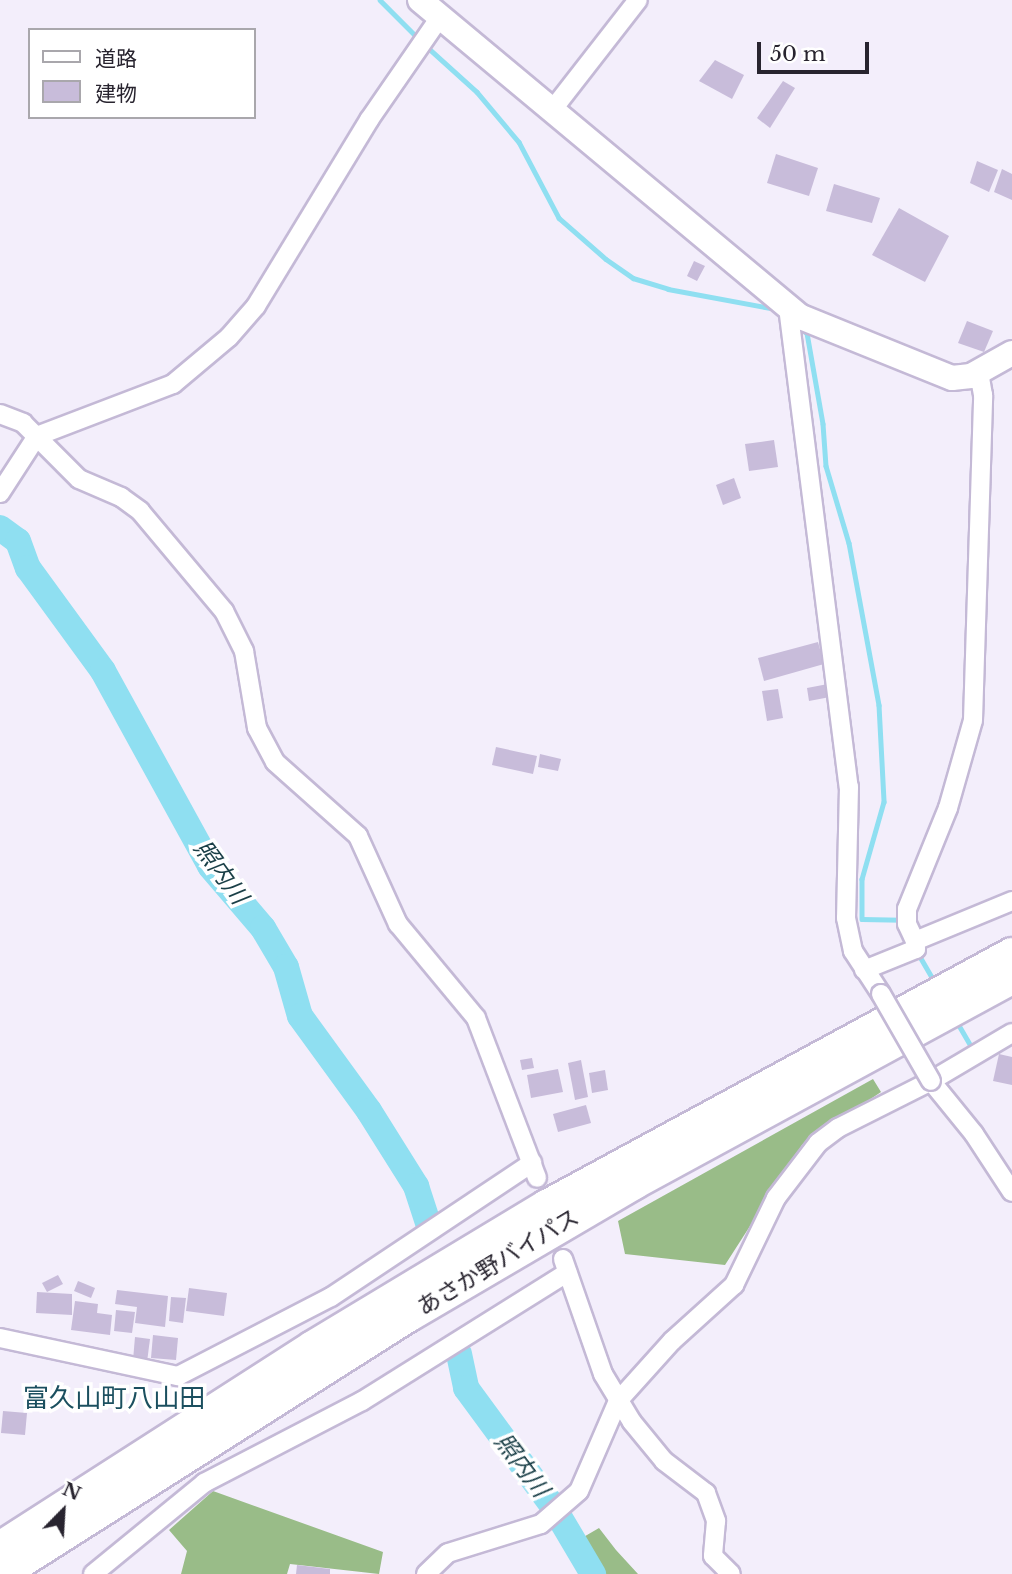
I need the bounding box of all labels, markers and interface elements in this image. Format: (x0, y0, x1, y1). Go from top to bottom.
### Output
legend (28, 28, 256, 119)
scale bar (760, 28, 872, 72)
text: 50 m (770, 41, 825, 67)
text: 道路 (95, 46, 137, 72)
text: 建物 (95, 81, 137, 107)
water label: 照内川 (188, 834, 254, 910)
street label: あさか野バイパス (412, 1203, 584, 1321)
district label: 富久山町八山田 (23, 1383, 205, 1415)
water label: 照内川 (489, 1428, 555, 1502)
north arrow (28, 1476, 98, 1546)
text: N (59, 1477, 85, 1505)

